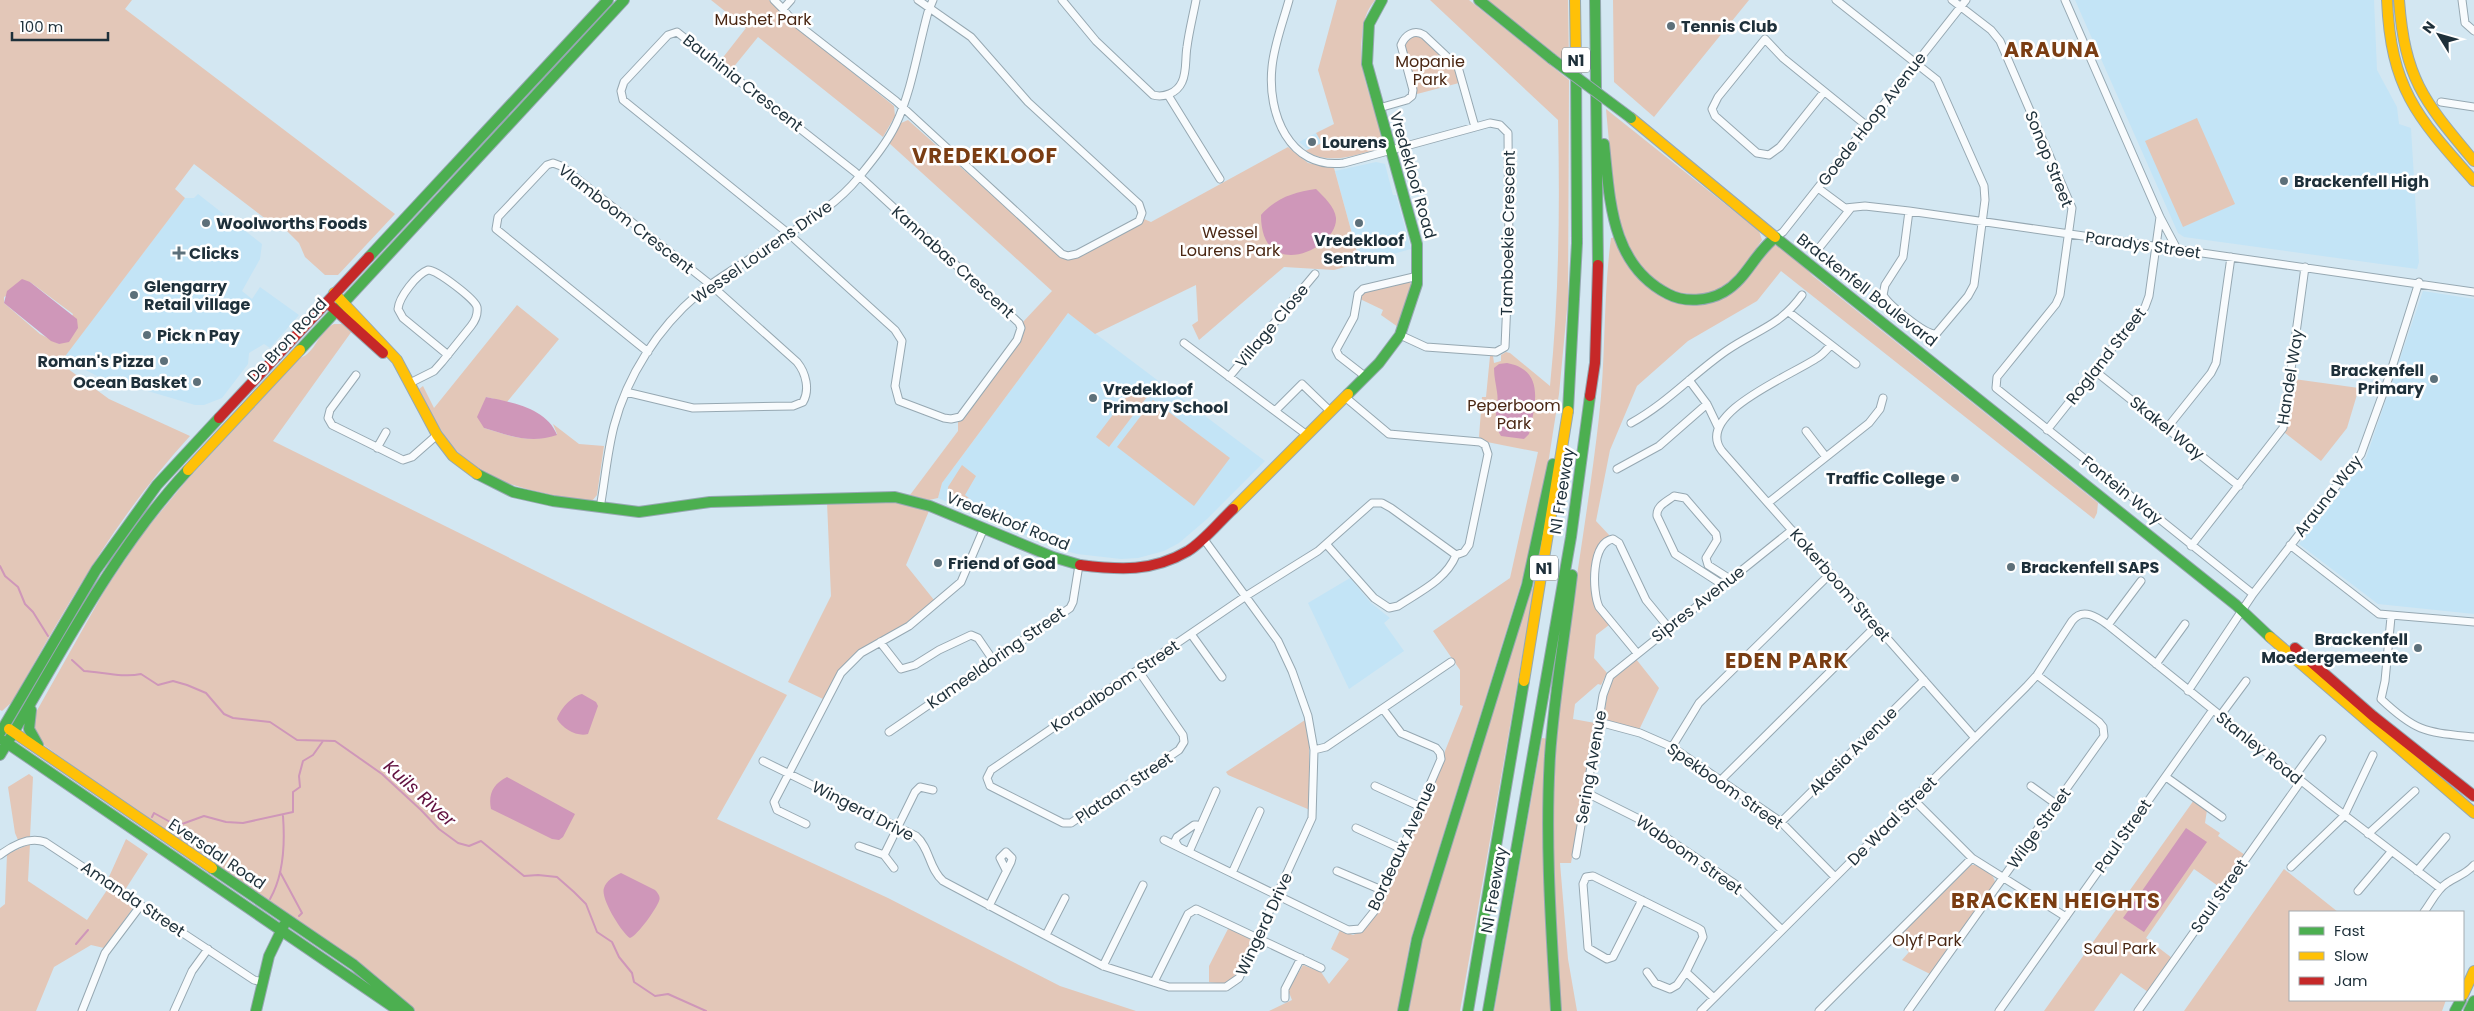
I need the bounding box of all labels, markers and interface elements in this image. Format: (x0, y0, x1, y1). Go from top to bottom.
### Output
park label: Mushet Park (715, 8, 812, 31)
scale bar (12, 10, 109, 42)
north arrow (2414, 10, 2464, 60)
place label: Tennis Club (1681, 15, 1778, 38)
text: 100 m (20, 16, 63, 37)
text: N (2417, 17, 2440, 37)
marker: Tennis Club (1665, 20, 1677, 32)
street label: Bauhinia Crescent (678, 29, 808, 137)
district label: ARAUNA (2004, 35, 2100, 64)
street label: Goede Hoop Avenue (1812, 47, 1932, 191)
road number: N1 (1562, 48, 1590, 72)
park label: Mopanie Park (1395, 50, 1465, 91)
street label: Sonop Street (2019, 107, 2079, 211)
street label: Vredekloof Road (1384, 109, 1442, 241)
place label: Lourens (1322, 131, 1387, 154)
marker: Lourens (1306, 136, 1318, 148)
district label: VREDEKLOOF (912, 141, 1058, 170)
street label: Tamboekie Crescent (1495, 150, 1521, 316)
street label: Vlamboom Crescent (553, 159, 699, 279)
place label: Brackenfell High (2294, 170, 2429, 193)
marker: Brackenfell High (2278, 175, 2290, 187)
street label: Wessel Lourens Drive (687, 195, 837, 309)
street label: Kannabas Crescent (887, 201, 1020, 324)
place label: Woolworths Foods (216, 212, 367, 235)
marker: Woolworths Foods (200, 217, 212, 229)
marker: Vredekloof Sentrum (1353, 217, 1365, 229)
park label: Wessel Lourens Park (1180, 221, 1281, 262)
street label: Paradys Street (2084, 226, 2202, 264)
street label: Brackenfell Boulevard (1792, 228, 1942, 352)
place label: Vredekloof Sentrum (1314, 229, 1404, 270)
place label: Clicks (189, 242, 239, 265)
marker: Clicks (173, 247, 185, 259)
place label: Glengarry Retail village (144, 275, 250, 316)
street label: Village Close (1230, 279, 1314, 373)
marker: Glengarry Retail village (128, 289, 140, 301)
street label: De Bron Road (242, 293, 332, 387)
street label: Rogland Street (2061, 302, 2151, 409)
place label: Pick n Pay (157, 324, 241, 347)
street label: Handel Way (2271, 328, 2309, 426)
marker: Pick n Pay (141, 329, 153, 341)
place label: Roman's Pizza (37, 350, 154, 373)
marker: Roman's Pizza (158, 355, 170, 367)
place label: Brackenfell Primary (2330, 359, 2425, 400)
place label: Ocean Basket (73, 371, 187, 394)
marker: Brackenfell Primary (2428, 373, 2440, 385)
marker: Ocean Basket (191, 376, 203, 388)
place label: Vredekloof Primary School (1103, 378, 1228, 419)
street label: Skakel Way (2125, 391, 2209, 465)
marker: Vredekloof Primary School (1087, 392, 1099, 404)
park label: Peperboom Park (1467, 394, 1561, 435)
street label: N1 Freeway (1544, 446, 1580, 536)
street label: Fontein Way (2077, 450, 2167, 530)
street label: Arauna Way (2289, 450, 2367, 542)
place label: Traffic College (1826, 467, 1945, 490)
marker: Traffic College (1949, 472, 1961, 484)
street label: Vredekloof Road (943, 486, 1073, 556)
street label: Kokerboom Street (1784, 524, 1896, 647)
place label: Friend of God (948, 552, 1056, 575)
road number: N1 (1530, 556, 1558, 580)
place label: Brackenfell SAPS (2021, 556, 2160, 579)
marker: Friend of God (932, 557, 944, 569)
street label: Sipres Avenue (1646, 560, 1750, 648)
marker: Brackenfell SAPS (2005, 561, 2017, 573)
street label: Kameeldoring Street (922, 602, 1070, 714)
place label: Brackenfell Moedergemeente (2261, 628, 2408, 669)
street label: Koraalboom Street (1046, 634, 1184, 738)
marker: Brackenfell Moedergemeente (2412, 642, 2424, 654)
district label: EDEN PARK (1725, 646, 1849, 675)
street label: Akasia Avenue (1803, 701, 1903, 801)
street label: Stanley Road (2211, 706, 2307, 790)
street label: Sering Avenue (1570, 708, 1612, 825)
street label: Spekboom Street (1662, 737, 1788, 835)
street label: Plataan Street (1071, 747, 1177, 829)
water label: Kuils River (378, 754, 462, 833)
street label: De Waal Street (1842, 771, 1942, 871)
street label: Wingerd Drive (808, 775, 918, 847)
street label: Bordeaux Avenue (1362, 778, 1442, 914)
street label: Wilge Street (2002, 783, 2076, 873)
street label: Paul Street (2089, 794, 2157, 878)
street label: Waboom Street (1631, 810, 1747, 900)
street label: Eversdal Road (164, 813, 270, 895)
street label: N1 Freeway (1475, 845, 1513, 935)
street label: Saul Street (2185, 854, 2253, 938)
street label: Amanda Street (76, 856, 190, 942)
street label: Wingerd Drive (1230, 868, 1298, 979)
district label: BRACKEN HEIGHTS (1951, 886, 2161, 915)
legend (2289, 911, 2464, 1001)
text: Fast (2334, 920, 2365, 941)
park label: Olyf Park (1892, 929, 1962, 952)
park label: Saul Park (2084, 937, 2157, 960)
text: Slow (2334, 945, 2369, 966)
text: Jam (2334, 970, 2368, 991)

